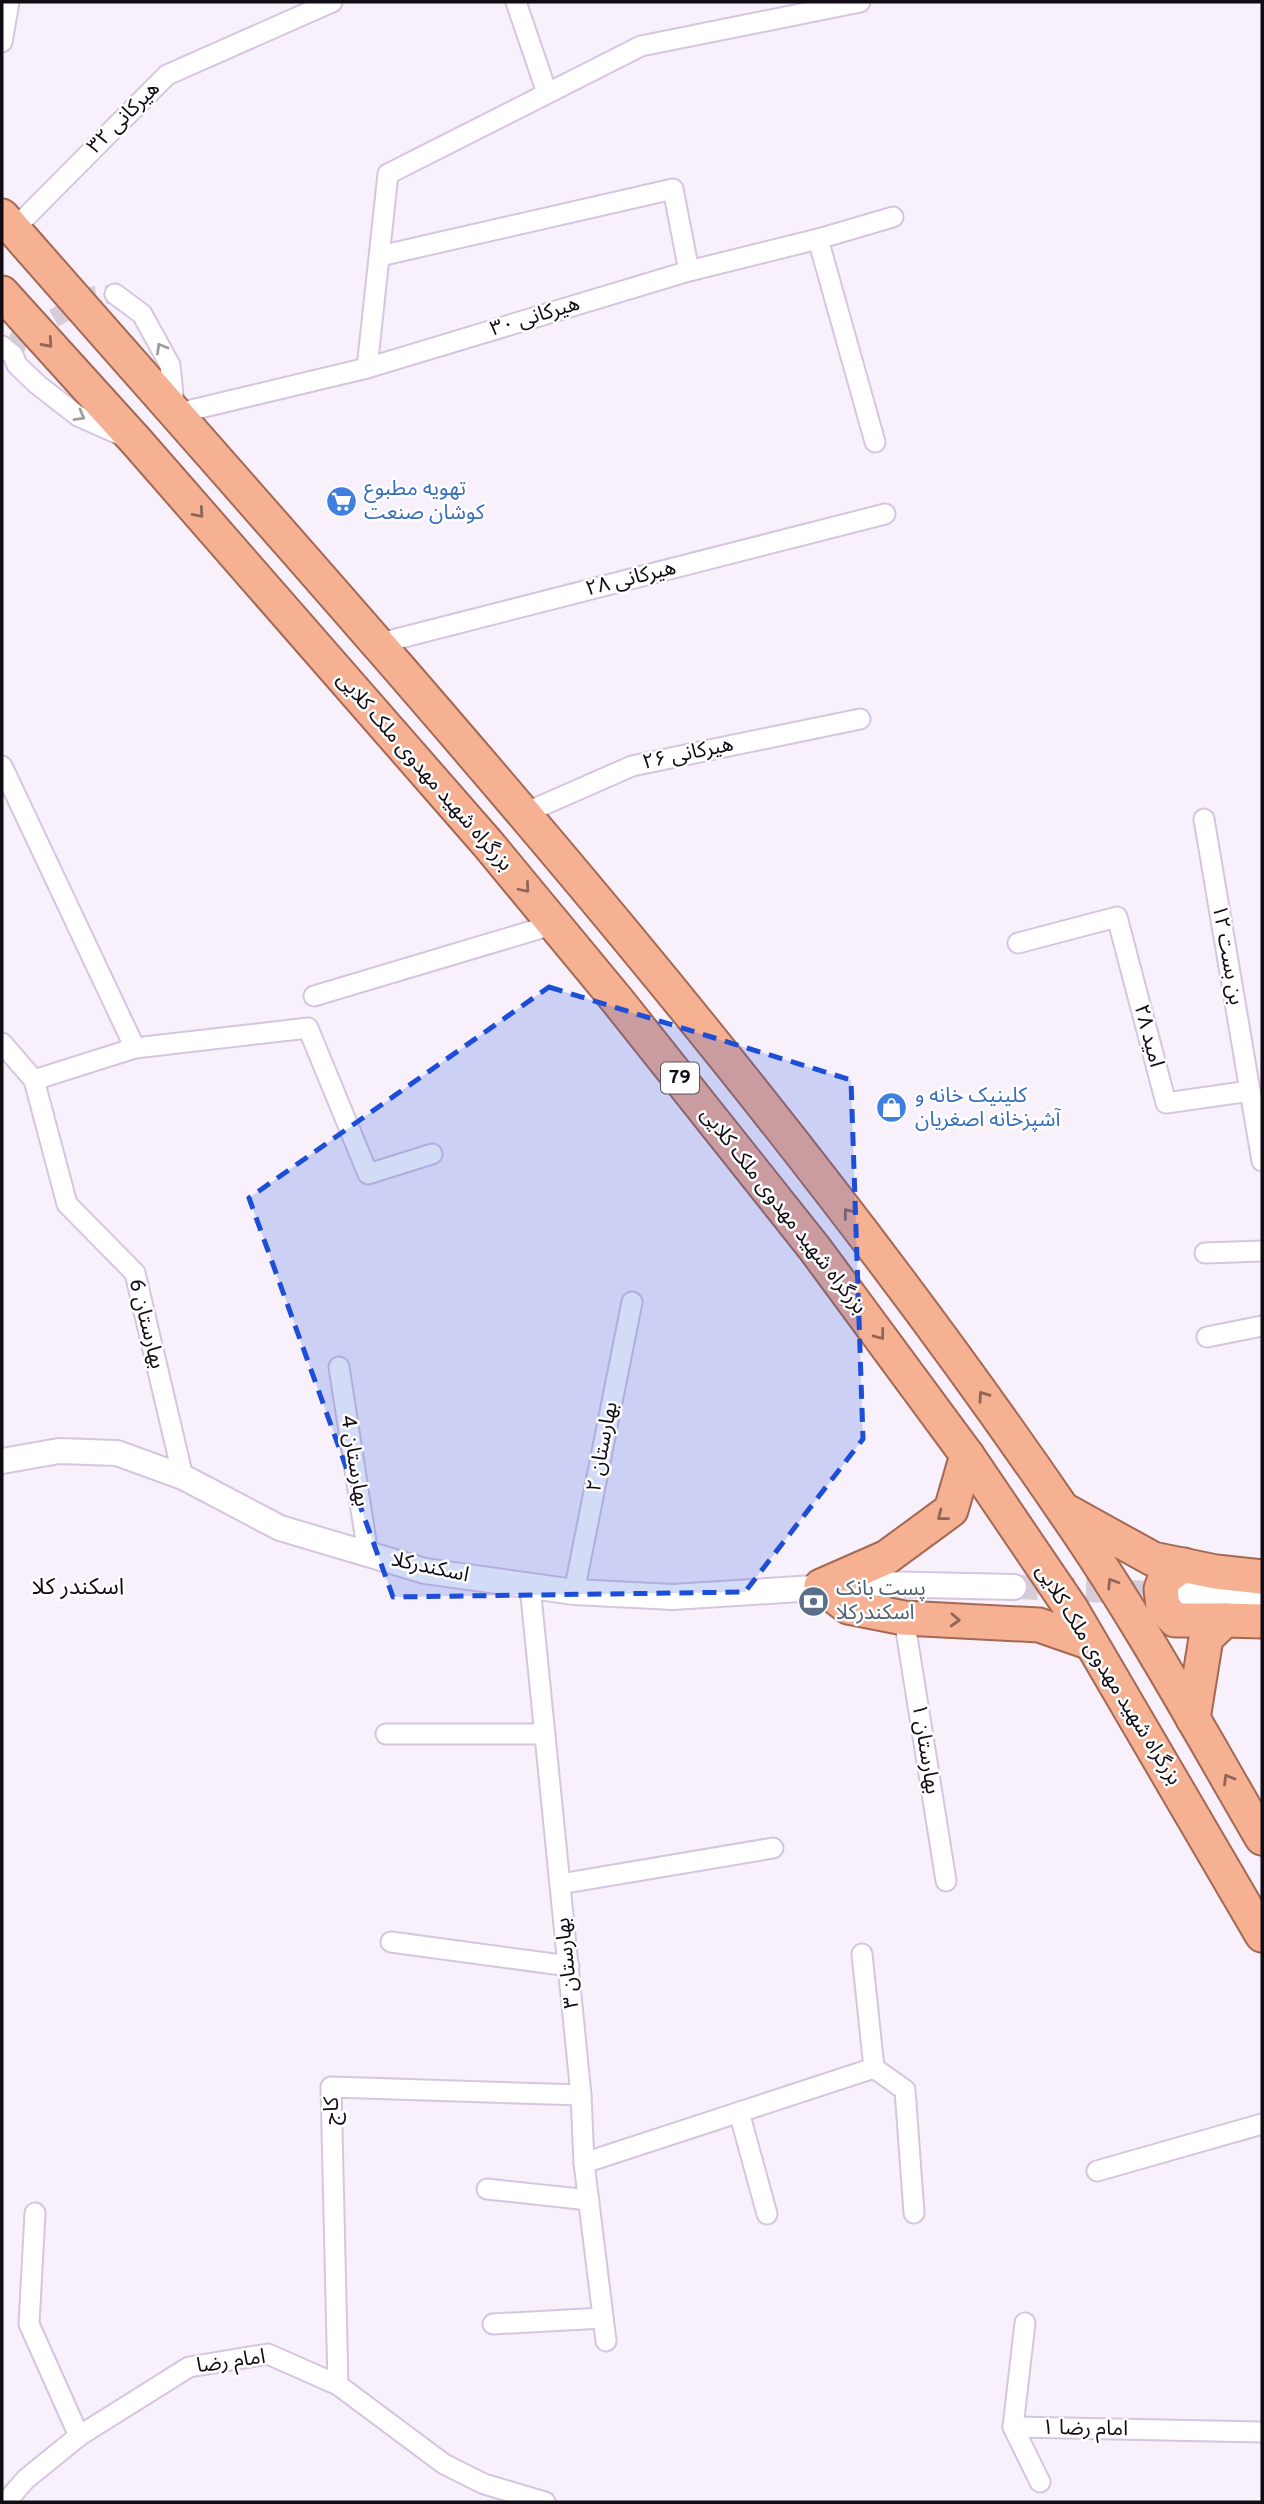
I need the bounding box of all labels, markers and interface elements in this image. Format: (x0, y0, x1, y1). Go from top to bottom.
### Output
street label: هیرکانی ۳۲ (82, 76, 166, 160)
street label: هیرکانی ۳۰ (487, 291, 583, 343)
one-way arrow (39, 335, 52, 348)
one-way arrow (156, 343, 169, 356)
one-way arrow (73, 408, 85, 421)
place label: تهویه مطبوع کوشان صنعت (364, 476, 485, 527)
supermarket icon: تهویه مطبوع کوشان صنعت (324, 484, 358, 518)
one-way arrow (191, 505, 203, 518)
street label: هیرکانی ۲۸ (583, 555, 679, 603)
street label: بزرگراه شهید مهدوی ملک کلایی (330, 667, 518, 877)
street label: هیرکانی ۲۶ (640, 731, 736, 777)
one-way arrow (517, 880, 529, 893)
street label: بن بست ۱۲ (1205, 903, 1249, 1007)
street label: امید ۲۸ (1127, 1002, 1169, 1070)
road number: 79 (661, 1062, 699, 1094)
place label: کلینیک خانه و آشپزخانه اصغریان (915, 1083, 1061, 1134)
shop icon: کلینیک خانه و آشپزخانه اصغریان (875, 1091, 909, 1125)
street label: بزرگراه شهید مهدوی ملک کلایی (694, 1102, 872, 1320)
one-way arrow (843, 1208, 856, 1221)
street label: بهارستان 6 (122, 1276, 170, 1372)
one-way arrow (871, 1327, 884, 1340)
one-way arrow (979, 1391, 991, 1404)
street label: بهارستان ۲ (581, 1400, 625, 1494)
street label: بهارستان 4 (333, 1413, 375, 1509)
one-way arrow (937, 1507, 950, 1520)
street label: اسکندرکلا (389, 1547, 471, 1589)
street label: بزرگراه شهید مهدوی ملک کلایی (1029, 1559, 1187, 1791)
district label: اسکندر کلا (32, 1574, 124, 1603)
place label: پست بانک اسکندرکلا (836, 1576, 926, 1627)
one-way arrow (1107, 1578, 1120, 1591)
bank icon: پست بانک اسکندرکلا (796, 1584, 830, 1618)
one-way arrow (949, 1613, 960, 1628)
street label: بهارستان ۱ (905, 1702, 945, 1796)
one-way arrow (1223, 1774, 1236, 1787)
street label: بهارستان ۳ (550, 1916, 586, 2010)
street label: کاج (319, 2097, 346, 2125)
street label: امام رضا (195, 2344, 267, 2381)
street label: امام رضا ۱ (1042, 2415, 1128, 2444)

